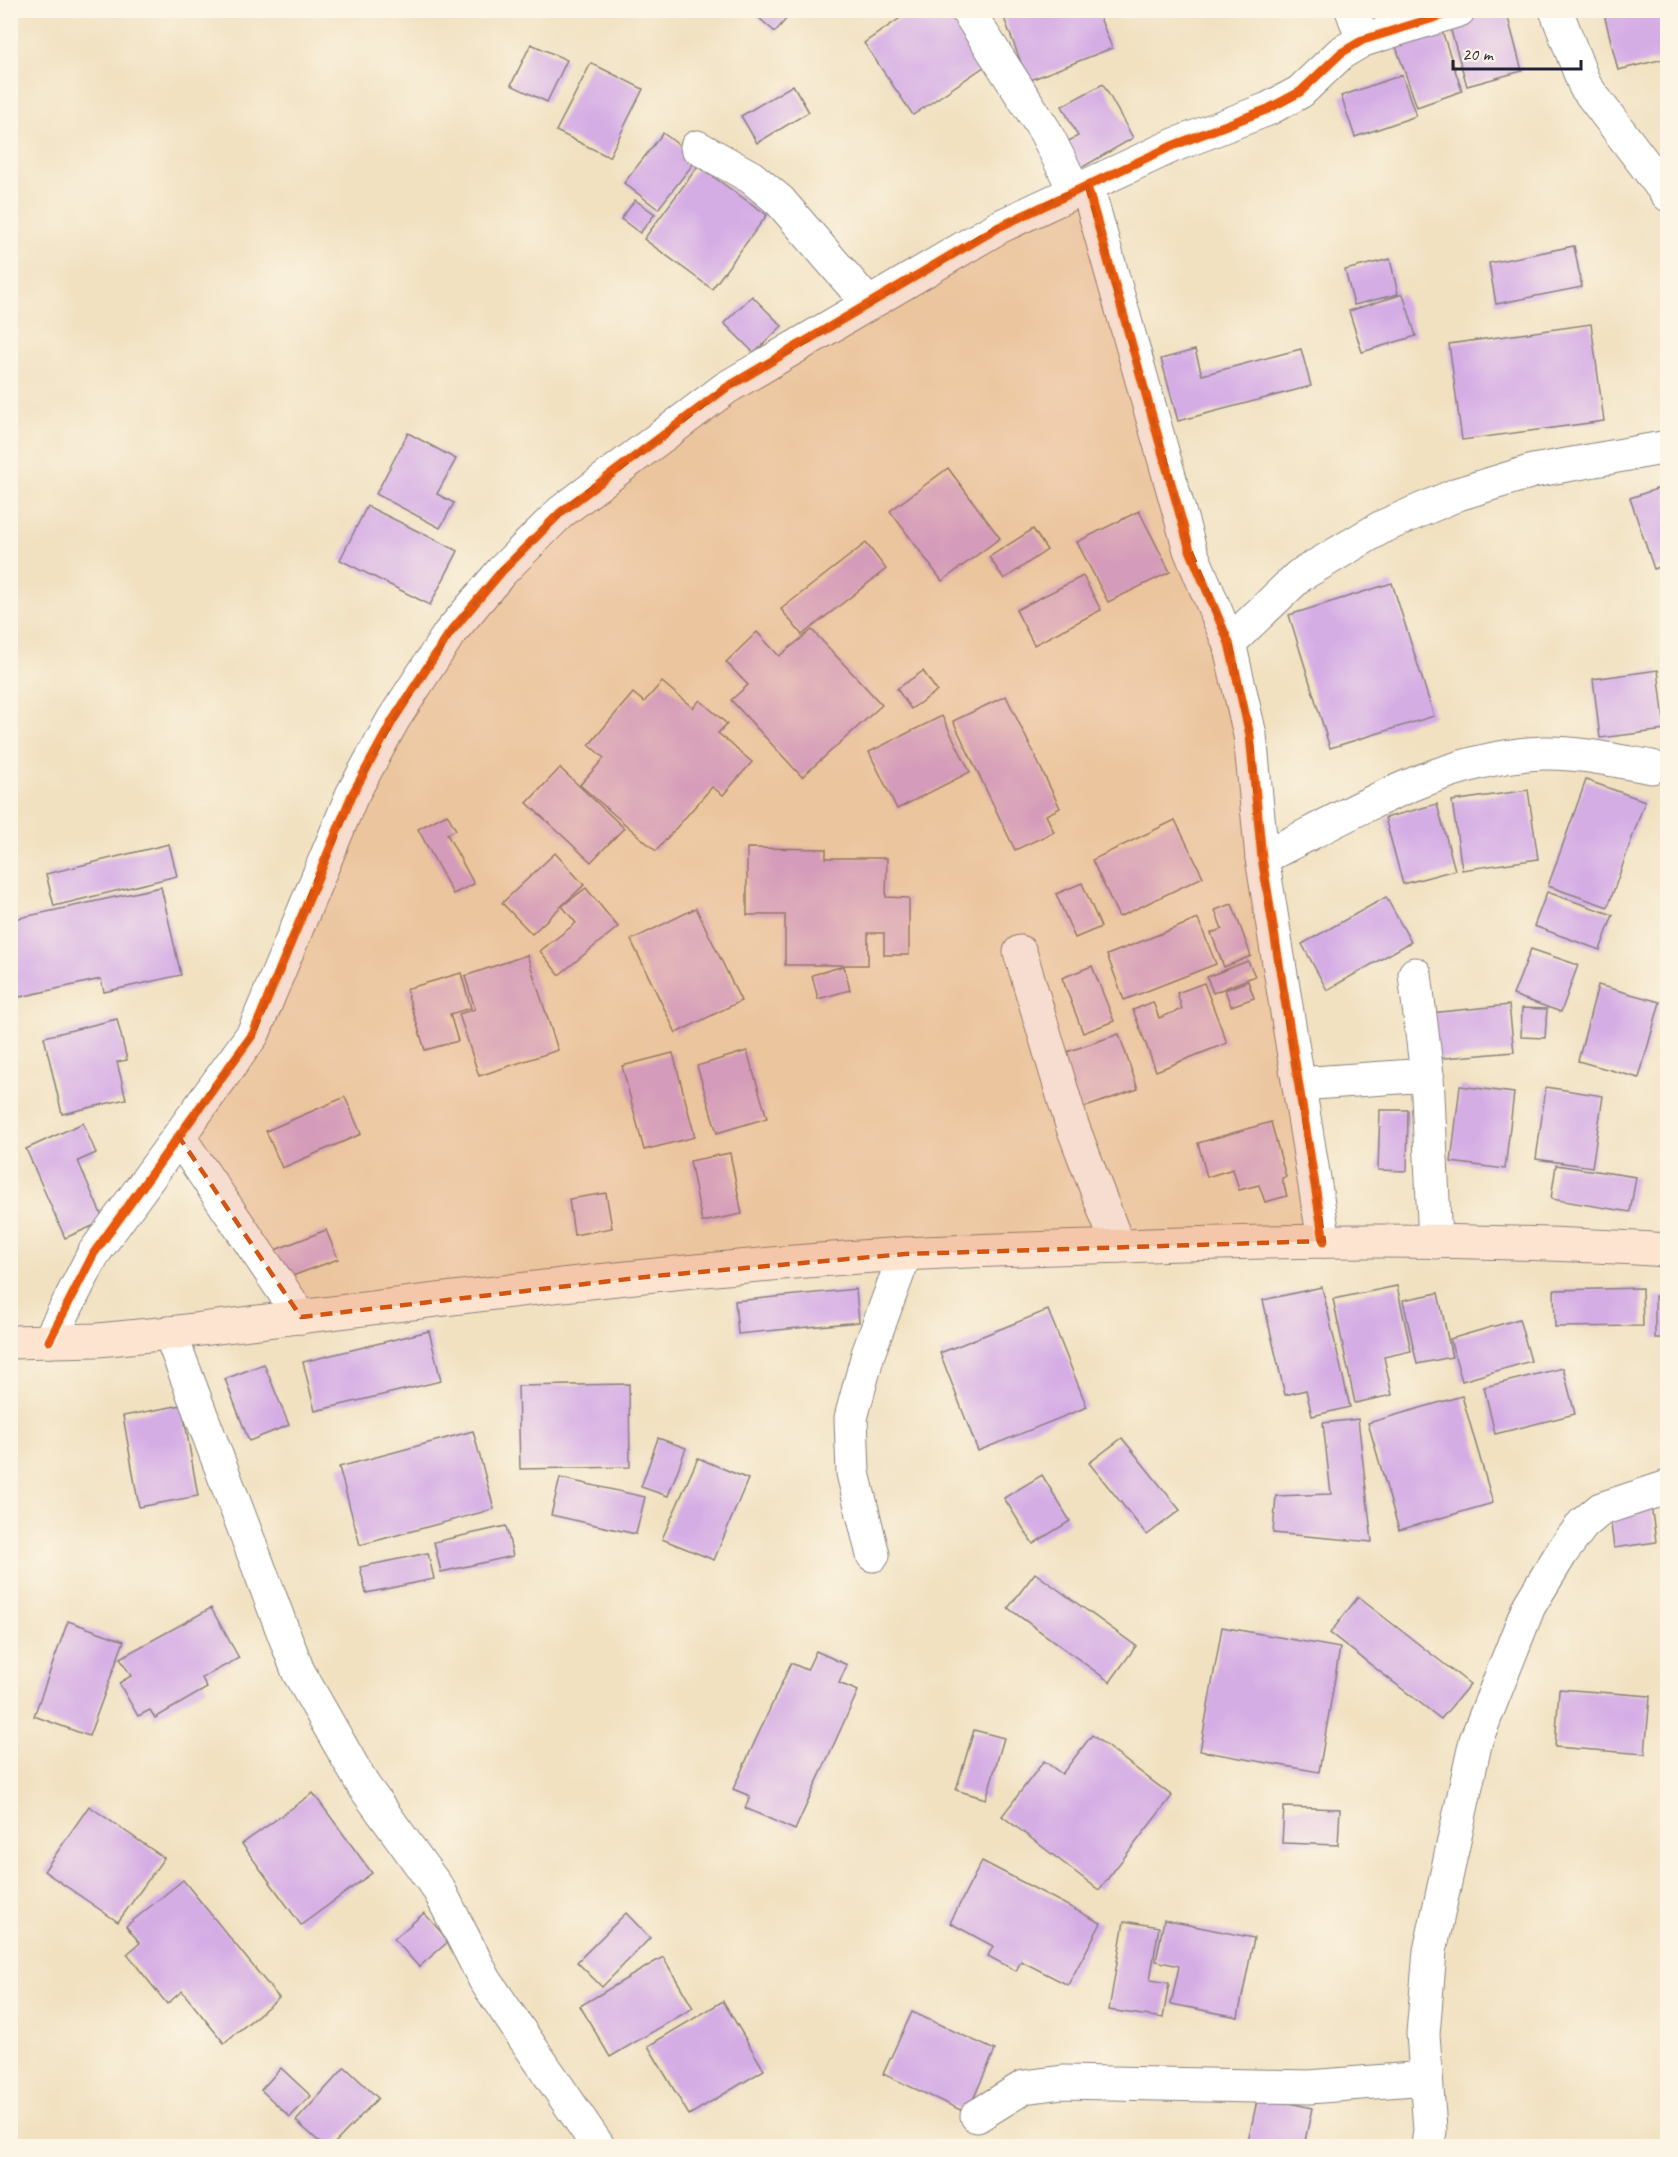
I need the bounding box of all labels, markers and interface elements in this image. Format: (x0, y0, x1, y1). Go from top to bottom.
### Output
scale bar (1453, 33, 1580, 71)
text: 20 m (1462, 43, 1495, 65)

